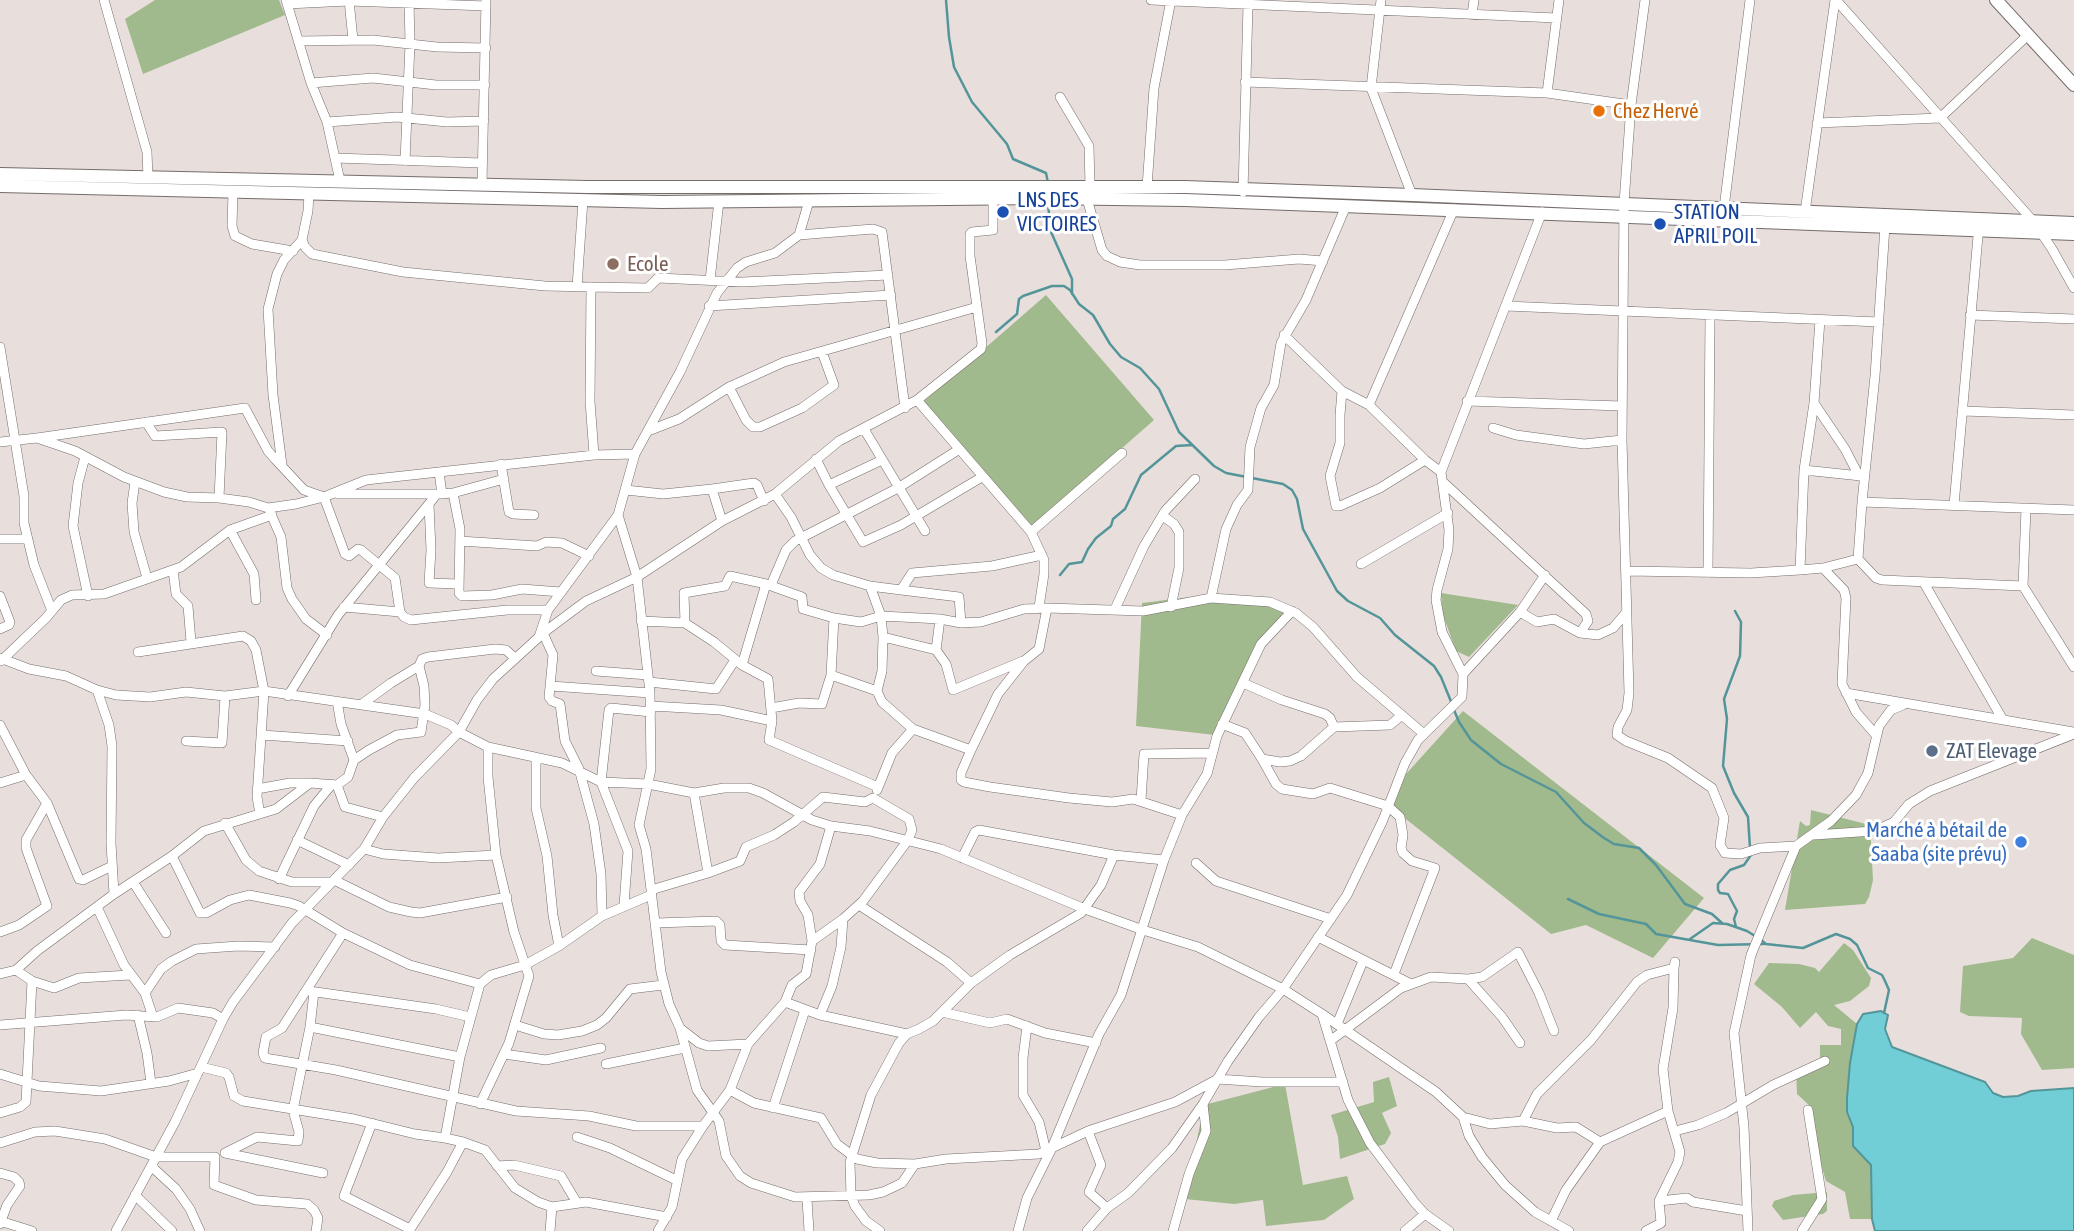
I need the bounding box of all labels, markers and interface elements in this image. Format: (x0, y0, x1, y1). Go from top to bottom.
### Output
place label: Chez Hervé (1613, 98, 1699, 124)
marker: Chez Hervé (1591, 103, 1607, 119)
place label: LNS DES VICTOIRES (1017, 187, 1097, 237)
place label: STATION APRIL POIL (1674, 199, 1757, 249)
marker: LNS DES VICTOIRES (995, 204, 1011, 220)
marker: STATION APRIL POIL (1652, 216, 1668, 232)
place label: Ecole (627, 251, 668, 277)
marker: Ecole (605, 256, 621, 272)
place label: ZAT Elevage (1946, 738, 2037, 764)
marker: ZAT Elevage (1924, 743, 1940, 759)
place label: Marché à bétail de Saaba (site prévu) (1866, 817, 2007, 867)
marker: Marché à bétail de Saaba (site prévu) (2013, 834, 2029, 850)

